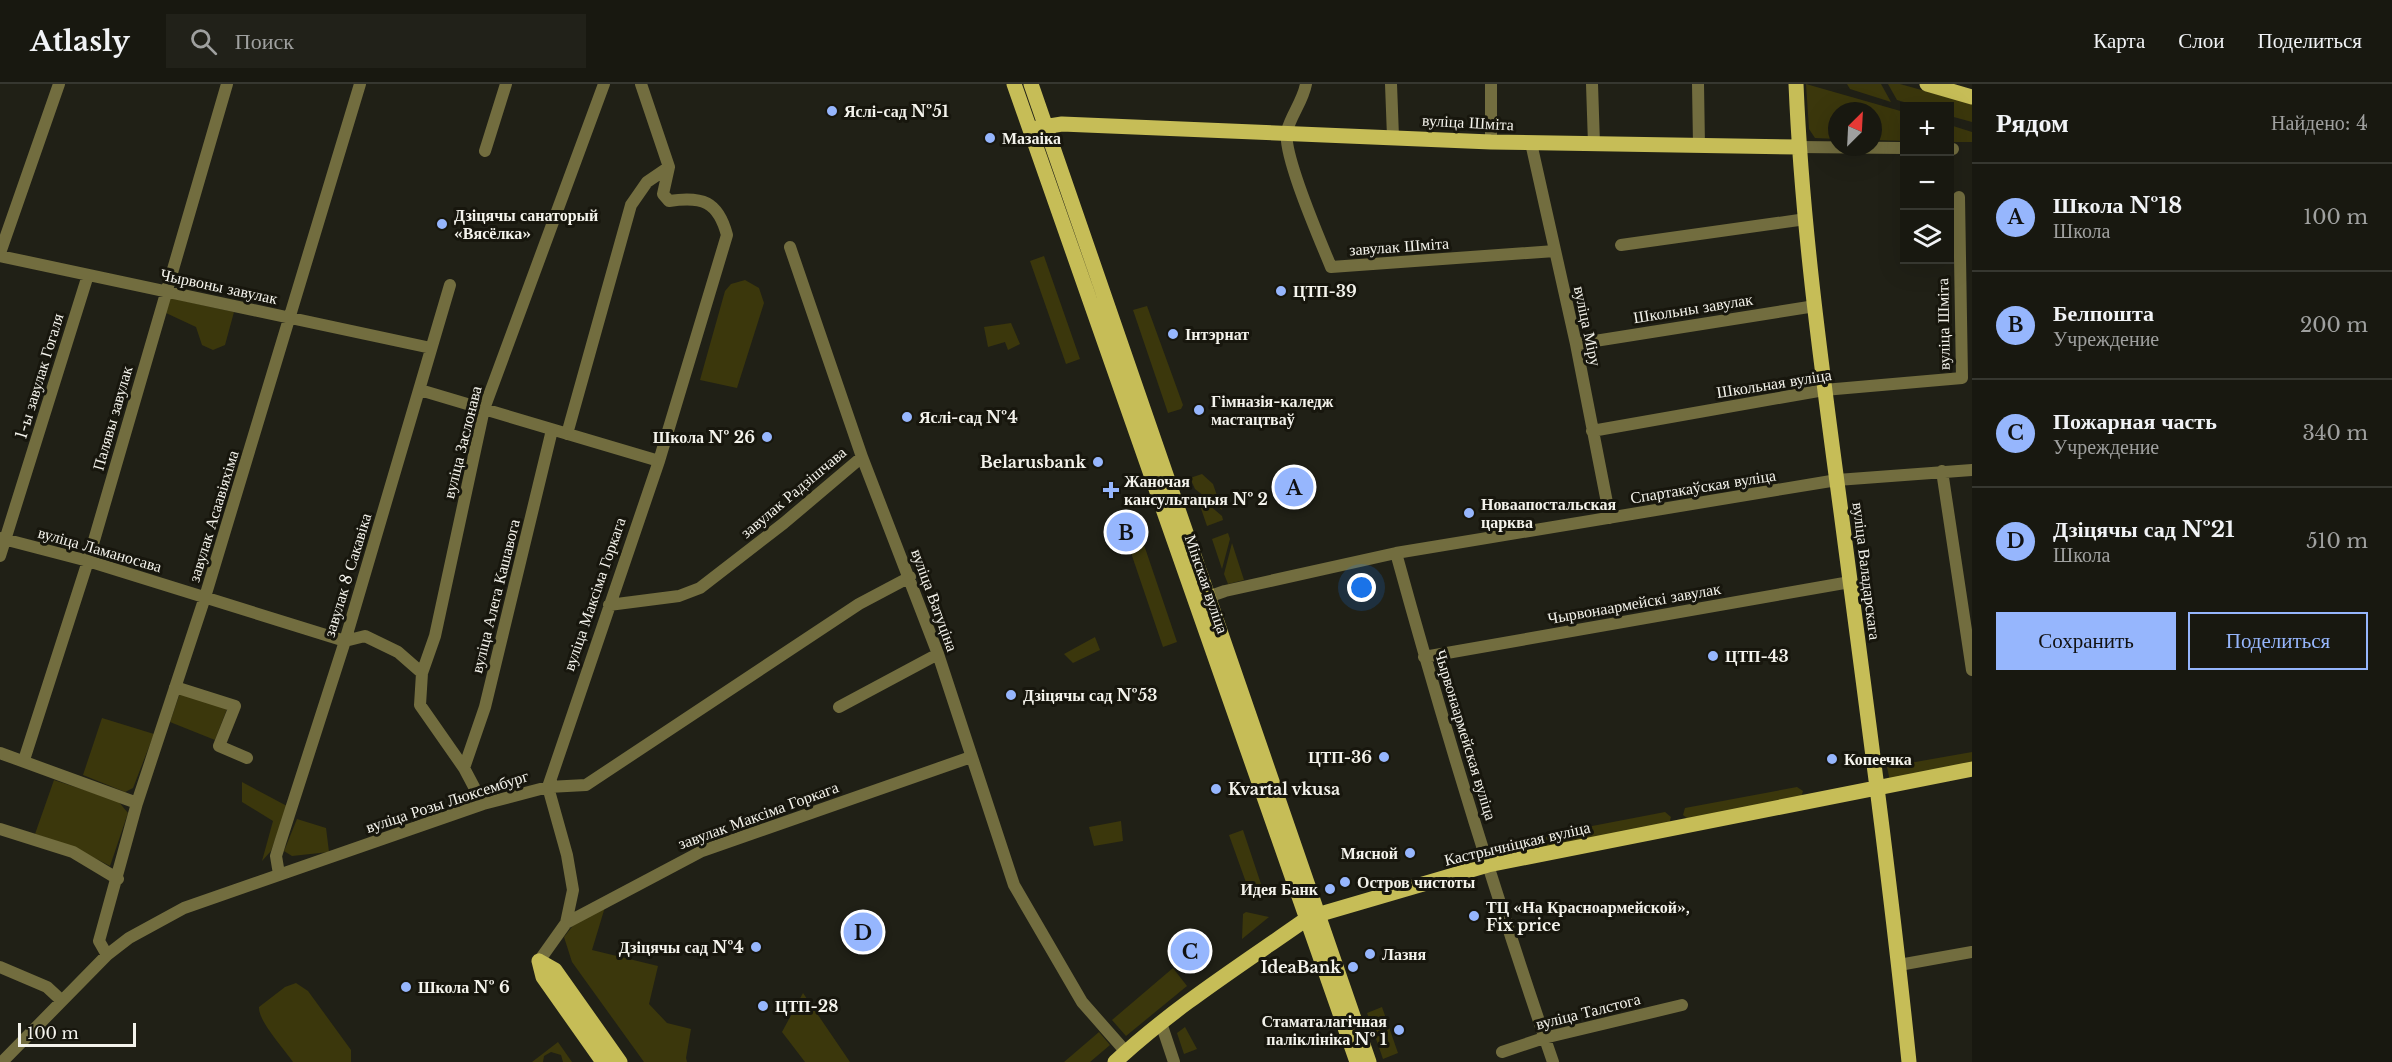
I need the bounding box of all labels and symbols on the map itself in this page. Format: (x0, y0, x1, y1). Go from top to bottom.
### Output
place label: Яслі-сад №51 (844, 101, 949, 121)
north arrow (1828, 102, 1882, 156)
marker: Яслі-сад №51 (825, 104, 839, 118)
street label: вуліца Шміта (1422, 110, 1514, 134)
place label: Мазаіка (1002, 128, 1061, 148)
marker: Мазаіка (983, 131, 997, 145)
place label: Дзіцячы санаторый «Вясёлка» (454, 205, 598, 243)
marker: Дзіцячы санаторый «Вясёлка» (435, 217, 449, 231)
street label: завулак Шміта (1348, 233, 1450, 259)
street label: Чырвоны завулак (159, 264, 280, 308)
street label: вуліца Шміта (1932, 278, 1954, 370)
place label: ЦТП-39 (1293, 281, 1357, 301)
marker: ЦТП-39 (1274, 284, 1288, 298)
street label: вуліца Міру (1570, 284, 1606, 368)
street label: Школьны завулак (1632, 289, 1754, 327)
street label: 1-ы завулак Гогаля (10, 310, 68, 441)
place label: Інтэрнат (1185, 324, 1249, 344)
marker: Інтэрнат (1166, 327, 1180, 341)
street label: Палявы завулак (88, 363, 137, 472)
street label: Школьная вуліца (1715, 364, 1833, 402)
street label: вуліца Заслонава (438, 384, 486, 500)
place label: Гімназія-каледж мастацтваў (1211, 391, 1334, 429)
marker: Гімназія-каледж мастацтваў (1192, 403, 1206, 417)
place label: Яслі-сад №4 (919, 407, 1018, 427)
marker: Яслі-сад №4 (900, 410, 914, 424)
place label: Школа № 26 (653, 427, 755, 447)
marker: Школа № 26 (760, 430, 774, 444)
street label: завулак Радзішчава (736, 442, 850, 542)
street label: завулак Асаавіяхіма (183, 448, 243, 584)
place label: Belarusbank (980, 452, 1086, 472)
marker: Belarusbank (1091, 455, 1105, 469)
pin: A (1274, 464, 1314, 510)
street label: Спартакаўская вуліца (1629, 465, 1777, 507)
place label: Жаночая кансультацыя № 2 (1124, 471, 1268, 509)
marker: Жаночая кансультацыя № 2 (1102, 481, 1120, 499)
place label: Новаапостальская царква (1481, 494, 1617, 532)
street label: вуліца Валадарскага (1849, 501, 1885, 641)
marker: Новаапостальская царква (1462, 506, 1476, 520)
pin: B (1106, 510, 1146, 554)
street label: завулак 8 Сакавіка (319, 511, 375, 639)
street label: вуліца Максіма Горкага (558, 515, 630, 673)
street label: вуліца Алега Кашавога (466, 517, 524, 675)
street label: вуліца Ламаносава (36, 522, 164, 576)
street label: Мінская вуліца (1181, 532, 1233, 636)
street label: вуліца Ватуціна (907, 546, 963, 654)
your location (1347, 573, 1376, 602)
street label: Чырвонаармейскі завулак (1546, 578, 1722, 628)
place label: ЦТП-43 (1725, 646, 1789, 666)
street label: Чырвонаармейская вуліца (1431, 647, 1501, 823)
marker: ЦТП-43 (1706, 649, 1720, 663)
place label: Дзіцячы сад №53 (1023, 685, 1157, 705)
marker: Дзіцячы сад №53 (1004, 688, 1018, 702)
place label: ЦТП-36 (1308, 747, 1372, 767)
place label: Копеечка (1844, 749, 1912, 769)
marker: ЦТП-36 (1377, 750, 1391, 764)
marker: Копеечка (1825, 752, 1839, 766)
street label: вуліца Розы Люксембург (363, 765, 531, 837)
street label: завулак Максіма Горкага (675, 777, 841, 853)
place label: Kvartal vkusa (1228, 779, 1340, 799)
marker: Kvartal vkusa (1209, 782, 1223, 796)
street label: Кастрычніцкая вуліца (1442, 816, 1592, 870)
place label: Мясной (1341, 843, 1398, 863)
marker: Мясной (1403, 846, 1417, 860)
place label: Остров чистоты (1357, 872, 1476, 892)
marker: Остров чистоты (1338, 875, 1352, 889)
place label: Идея Банк (1240, 879, 1319, 899)
marker: Идея Банк (1323, 882, 1337, 896)
place label: ТЦ «На Красноармейской», Fix price (1486, 897, 1690, 935)
marker: ТЦ «На Красноармейской», Fix price (1467, 909, 1481, 923)
pin: D (844, 910, 882, 954)
pin: C (1170, 928, 1210, 974)
place label: Дзіцячы сад №4 (619, 937, 744, 957)
marker: Дзіцячы сад №4 (749, 940, 763, 954)
place label: Лазня (1382, 944, 1427, 964)
marker: Лазня (1363, 947, 1377, 961)
place label: IdeaBank (1261, 957, 1341, 977)
marker: IdeaBank (1346, 960, 1360, 974)
place label: Школа № 6 (418, 977, 510, 997)
marker: Школа № 6 (399, 980, 413, 994)
street label: вуліца Талстога (1534, 988, 1642, 1034)
place label: ЦТП-28 (775, 996, 838, 1016)
marker: ЦТП-28 (756, 999, 770, 1013)
place label: Стаматалагічная паліклініка № 1 (1261, 1011, 1387, 1049)
scale bar (18, 1020, 136, 1048)
marker: Стаматалагічная паліклініка № 1 (1392, 1023, 1406, 1037)

